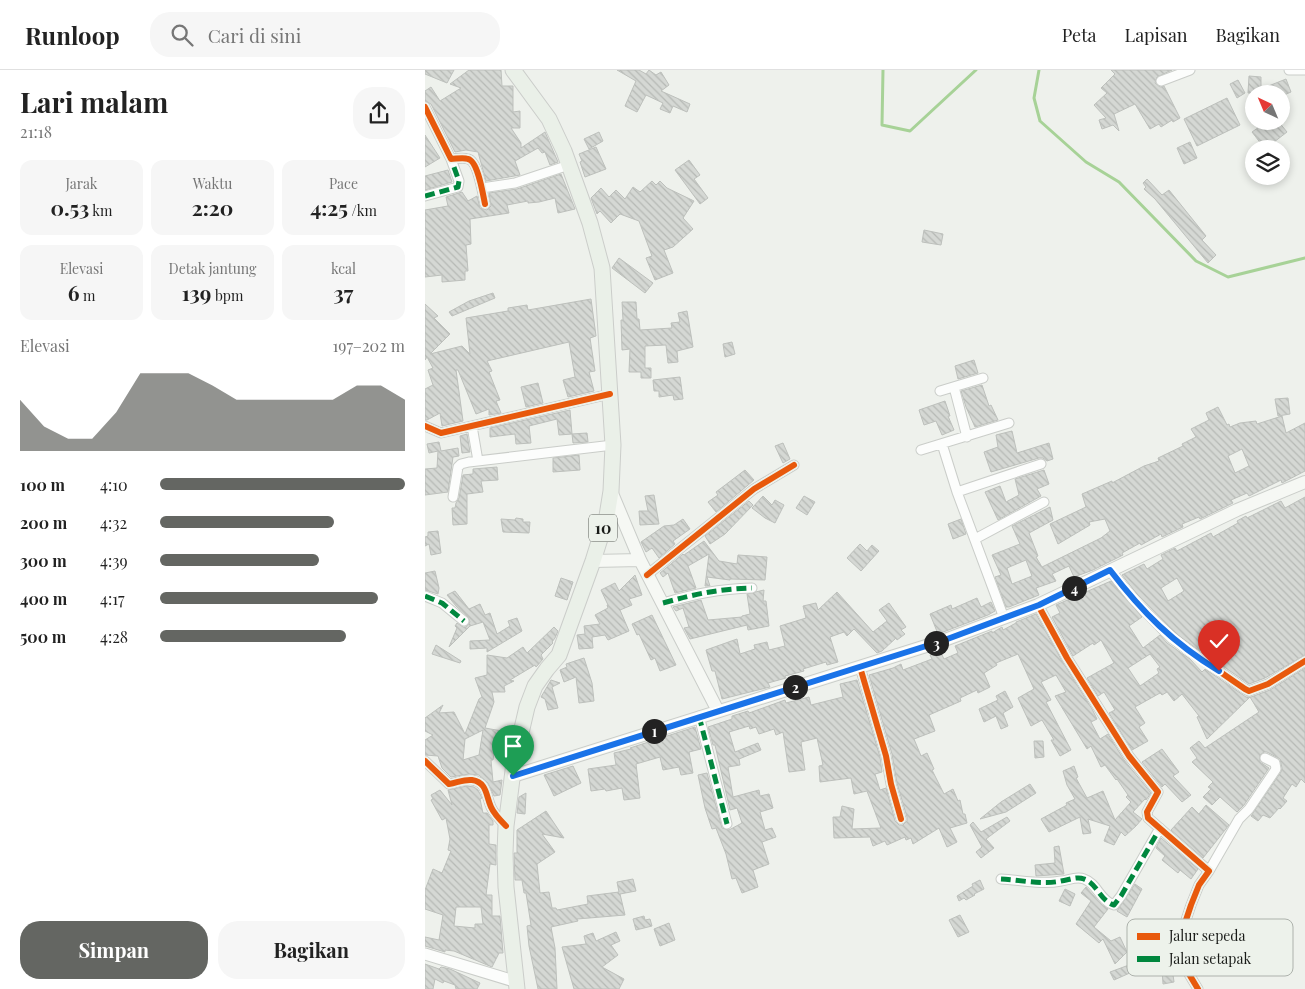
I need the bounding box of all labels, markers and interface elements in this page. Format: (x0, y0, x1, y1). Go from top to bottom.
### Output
search box (150, 12, 500, 57)
text: Runloop (25, 19, 120, 51)
icon: search (168, 21, 196, 49)
text: Cari di sini (208, 22, 301, 48)
text: Peta (1062, 23, 1097, 47)
text: Lapisan (1125, 23, 1188, 47)
text: Bagikan (1216, 23, 1280, 47)
text: Lari malam (20, 83, 168, 120)
north arrow (1245, 85, 1290, 130)
map controls (1245, 85, 1290, 185)
button: share (353, 87, 405, 139)
text: 21:18 (20, 121, 52, 142)
button: layers (1245, 140, 1290, 185)
text: Jarak (65, 174, 98, 193)
text: Waktu (193, 174, 232, 193)
text: Pace (329, 174, 358, 193)
text: 0.53 (50, 193, 89, 221)
text: 2:20 (192, 193, 233, 221)
text: 4:25 (310, 193, 348, 221)
text: km (89, 201, 113, 220)
text: /km (348, 201, 377, 220)
text: Elevasi (60, 259, 103, 278)
text: Detak jantung (169, 259, 256, 278)
text: kcal (331, 259, 356, 278)
text: 6 (68, 278, 79, 306)
text: 139 (182, 278, 211, 306)
text: 37 (334, 278, 353, 306)
text: m (79, 286, 95, 305)
text: bpm (211, 286, 243, 305)
text: Elevasi (20, 335, 70, 356)
text: 197–202 m (332, 335, 405, 356)
text: 100 m (20, 474, 65, 495)
text: 4:10 (100, 474, 128, 495)
text: 200 m (20, 512, 67, 533)
text: 4:32 (100, 512, 127, 533)
road number: 10 (589, 514, 617, 542)
text: 300 m (20, 550, 67, 571)
text: 4:39 (100, 550, 128, 571)
pin: 4 (1061, 576, 1087, 600)
text: 4 (1071, 579, 1078, 598)
text: 400 m (20, 588, 67, 609)
text: 4:17 (100, 588, 125, 609)
pin (1198, 620, 1240, 671)
text: 500 m (20, 626, 66, 647)
text: 4:28 (100, 626, 128, 647)
icon: check (1205, 627, 1233, 655)
pin: 3 (923, 630, 949, 656)
text: 3 (933, 634, 940, 653)
pin: 2 (783, 674, 807, 700)
text: 2 (792, 678, 799, 697)
pin: 1 (641, 718, 667, 744)
text: 1 (652, 722, 657, 741)
pin (492, 725, 534, 776)
icon: arrive (499, 732, 527, 760)
legend (1127, 919, 1293, 976)
button: Simpan (20, 921, 208, 979)
button: Bagikan (218, 921, 405, 979)
text: Jalur sepeda (1168, 926, 1245, 945)
text: Jalan setapak (1168, 949, 1251, 968)

